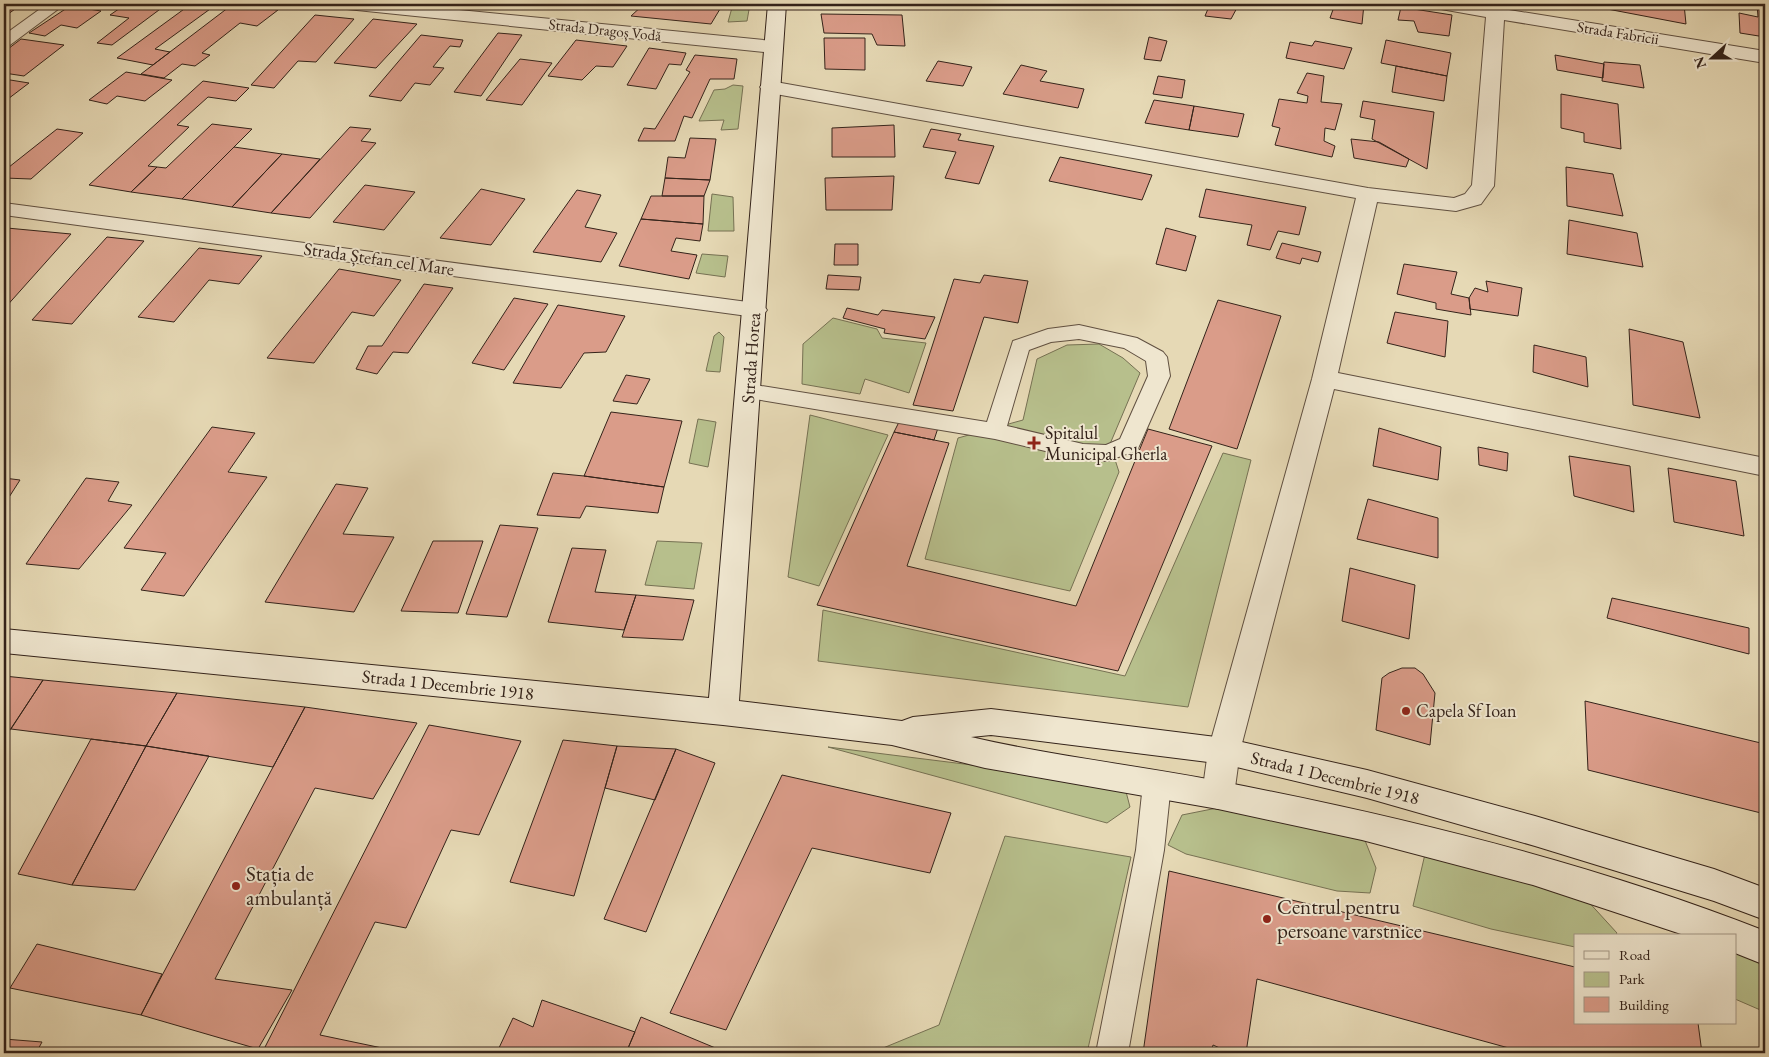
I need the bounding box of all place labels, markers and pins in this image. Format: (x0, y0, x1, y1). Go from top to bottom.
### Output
place label: Spitalul Municipal Gherla (1045, 421, 1168, 465)
marker: Spitalul Municipal Gherla (1027, 436, 1041, 450)
place label: Capela Sf Ioan (1416, 699, 1517, 722)
marker: Capela Sf Ioan (1400, 705, 1412, 717)
place label: Stația de ambulanță (246, 860, 333, 911)
marker: Stația de ambulanță (230, 880, 242, 892)
place label: Centrul pentru persoane varstnice (1277, 893, 1422, 944)
marker: Centrul pentru persoane varstnice (1261, 913, 1273, 925)

